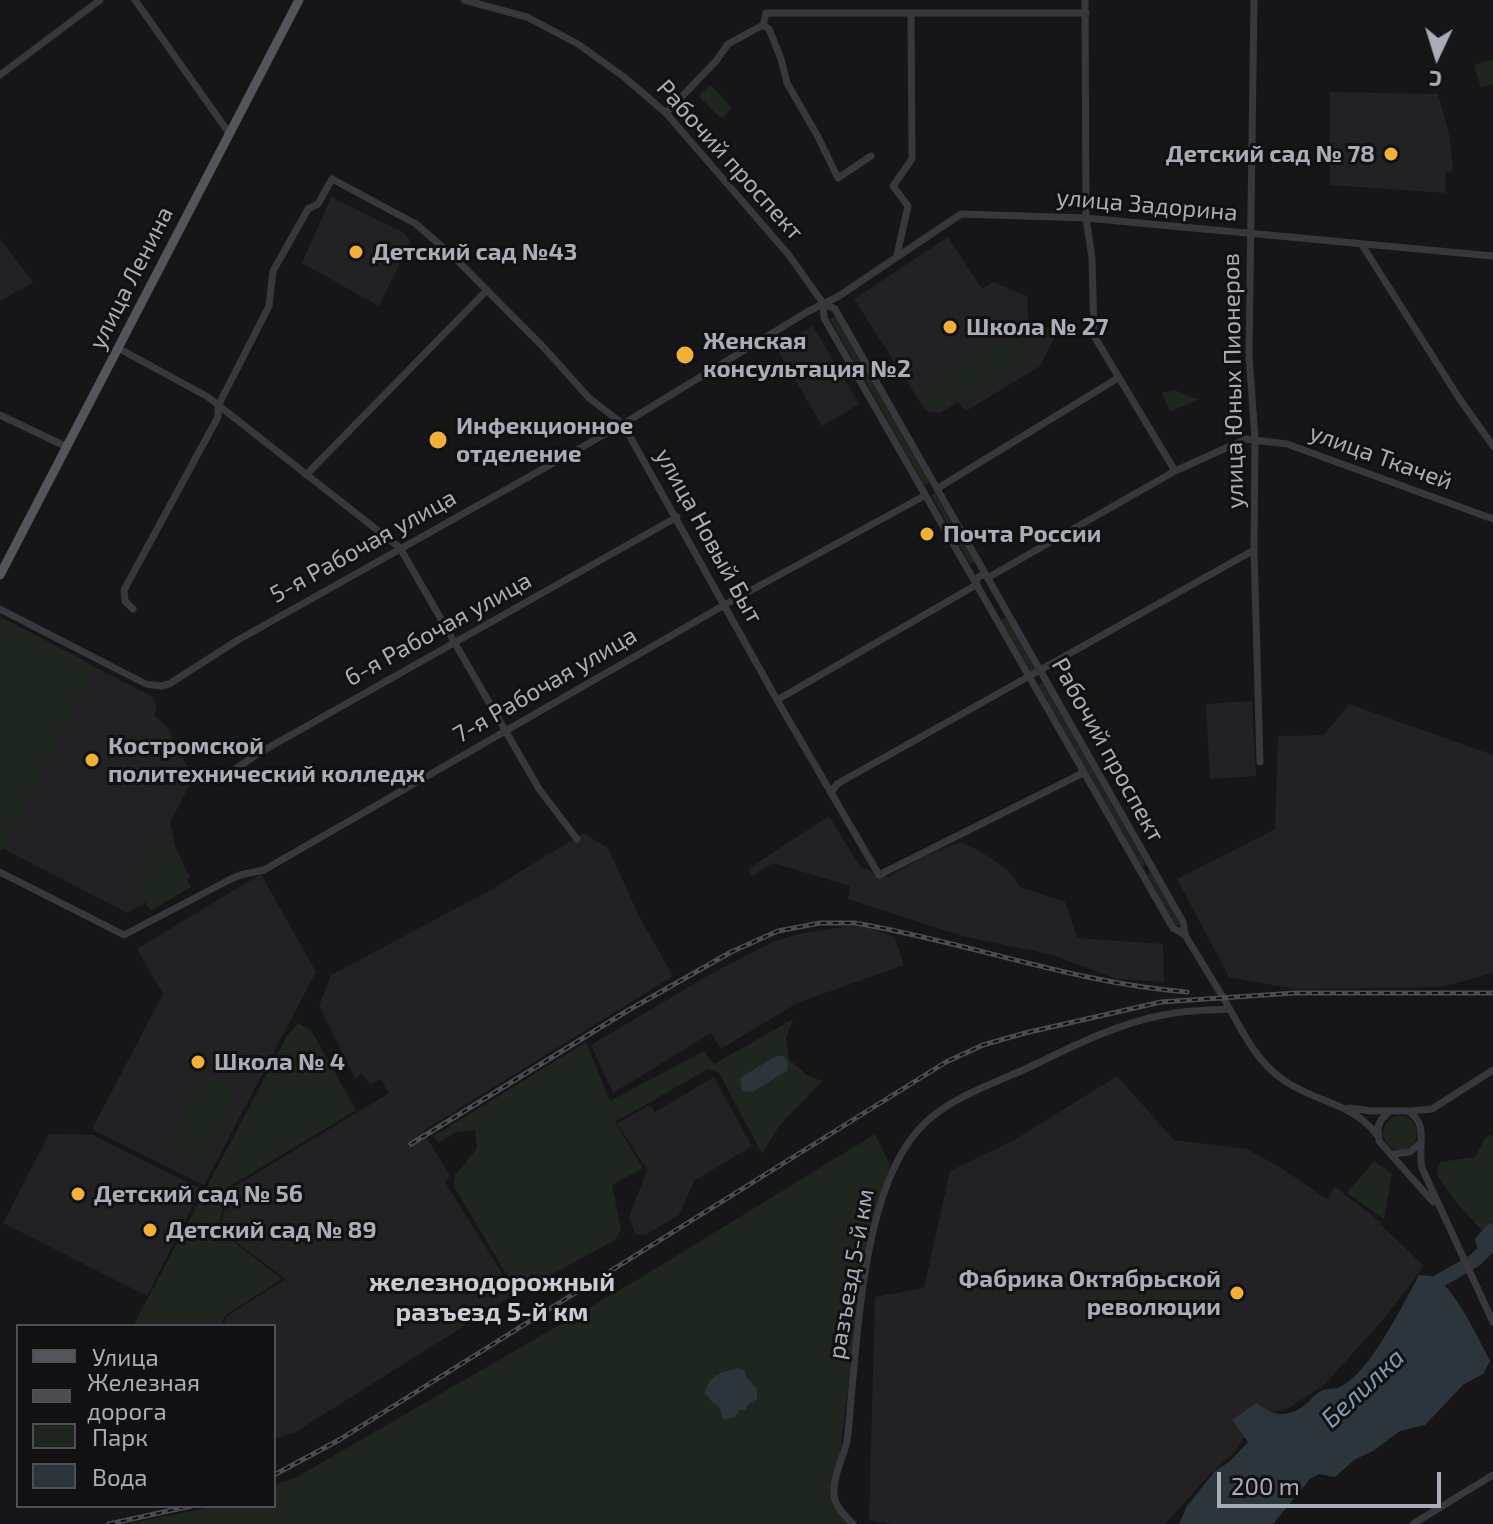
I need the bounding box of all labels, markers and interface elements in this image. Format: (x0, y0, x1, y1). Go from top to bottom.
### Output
north arrow (1397, 16, 1477, 96)
text: С (1428, 67, 1443, 93)
street label: Рабочий проспект (650, 74, 810, 246)
place label: Детский сад № 78 (1166, 140, 1375, 168)
marker: Детский сад № 78 (1382, 145, 1400, 163)
street label: улица Задорина (1055, 183, 1239, 227)
street label: улица Ленина (83, 202, 179, 354)
place label: Детский сад №43 (372, 238, 577, 266)
marker: Детский сад №43 (347, 243, 365, 261)
street label: улица Юных Пионеров (1216, 253, 1250, 509)
place label: Школа № 27 (966, 313, 1108, 341)
marker: Школа № 27 (941, 318, 959, 336)
place label: Женская консультация №2 (703, 327, 911, 383)
marker: Женская консультация №2 (674, 344, 696, 366)
place label: Инфекционное отделение (456, 412, 633, 468)
street label: улица Ткачей (1306, 418, 1456, 496)
marker: Инфекционное отделение (427, 429, 449, 451)
street label: улица Новый Быт (649, 443, 769, 629)
street label: 5-я Рабочая улица (265, 483, 461, 609)
place label: Почта России (943, 520, 1101, 548)
marker: Почта России (918, 525, 936, 543)
street label: 6-я Рабочая улица (340, 566, 536, 692)
street label: 7-я Рабочая улица (448, 621, 642, 749)
street label: Рабочий проспект (1046, 653, 1170, 847)
place label: Костромской политехнический колледж (108, 732, 425, 788)
marker: Костромской политехнический колледж (83, 751, 101, 769)
place label: Школа № 4 (214, 1048, 345, 1076)
marker: Школа № 4 (189, 1053, 207, 1071)
place label: Детский сад № 56 (94, 1180, 303, 1208)
marker: Детский сад № 56 (69, 1185, 87, 1203)
street label: разъезд 5-й км (822, 1187, 880, 1361)
place label: Детский сад № 89 (166, 1216, 377, 1244)
marker: Детский сад № 89 (141, 1221, 159, 1239)
place label: Фабрика Октябрьской революции (959, 1265, 1221, 1321)
district label: железнодорожный разъезд 5-й км (369, 1266, 615, 1328)
marker: Фабрика Октябрьской революции (1228, 1284, 1246, 1302)
legend (16, 1324, 276, 1508)
text: Улица (92, 1342, 159, 1371)
water label: Белилка (1315, 1342, 1411, 1434)
text: Железная дорога (87, 1367, 200, 1425)
text: Парк (92, 1422, 148, 1451)
scale bar (1221, 1456, 1445, 1506)
text: Вода (92, 1462, 148, 1491)
text: 200 m (1231, 1471, 1300, 1500)

